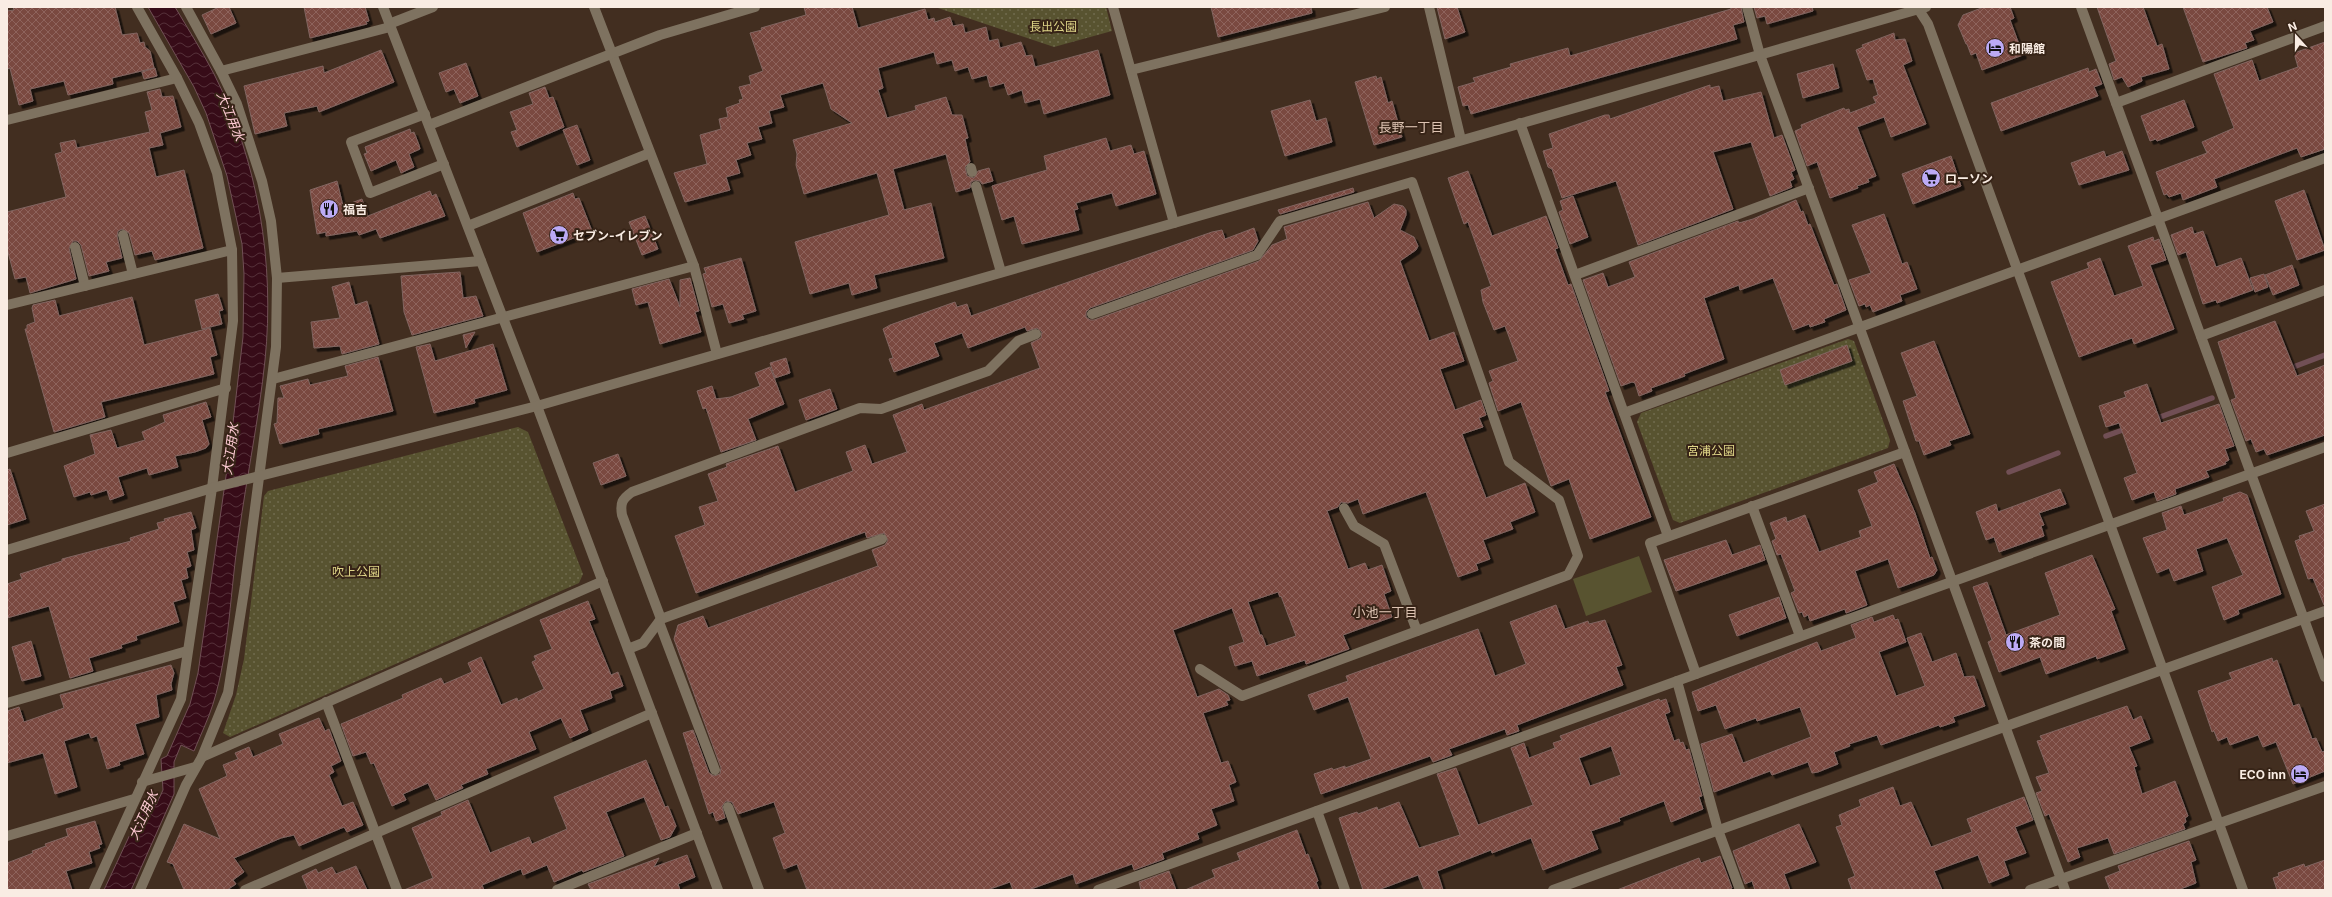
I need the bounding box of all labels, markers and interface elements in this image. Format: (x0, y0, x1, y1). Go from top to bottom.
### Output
north arrow (2276, 16, 2316, 56)
park label: 長出公園 (1029, 19, 1077, 34)
text: N (2286, 19, 2299, 35)
hotel icon: 和陽館 (1984, 37, 2006, 59)
place label: 和陽館 (2009, 41, 2045, 56)
water label: 大江用水 (214, 89, 249, 145)
district label: 長野一丁目 (1378, 119, 1444, 135)
supermarket icon: ローソン (1920, 167, 1942, 189)
place label: ローソン (1945, 171, 1993, 186)
restaurant icon: 福吉 (318, 198, 340, 220)
place label: 福吉 (343, 202, 367, 217)
supermarket icon: セブン-イレブン (548, 224, 570, 246)
place label: セブン-イレブン (573, 228, 663, 243)
water label: 大江用水 (218, 420, 242, 476)
park label: 宮浦公園 (1687, 443, 1735, 458)
park label: 吹上公園 (332, 564, 380, 579)
district label: 小池一丁目 (1352, 604, 1418, 620)
restaurant icon: 茶の間 (2004, 631, 2026, 653)
place label: 茶の間 (2029, 635, 2065, 650)
hotel icon: ECO inn (2289, 763, 2311, 785)
place label: ECO inn (2240, 767, 2286, 782)
water label: 大江用水 (125, 786, 162, 842)

